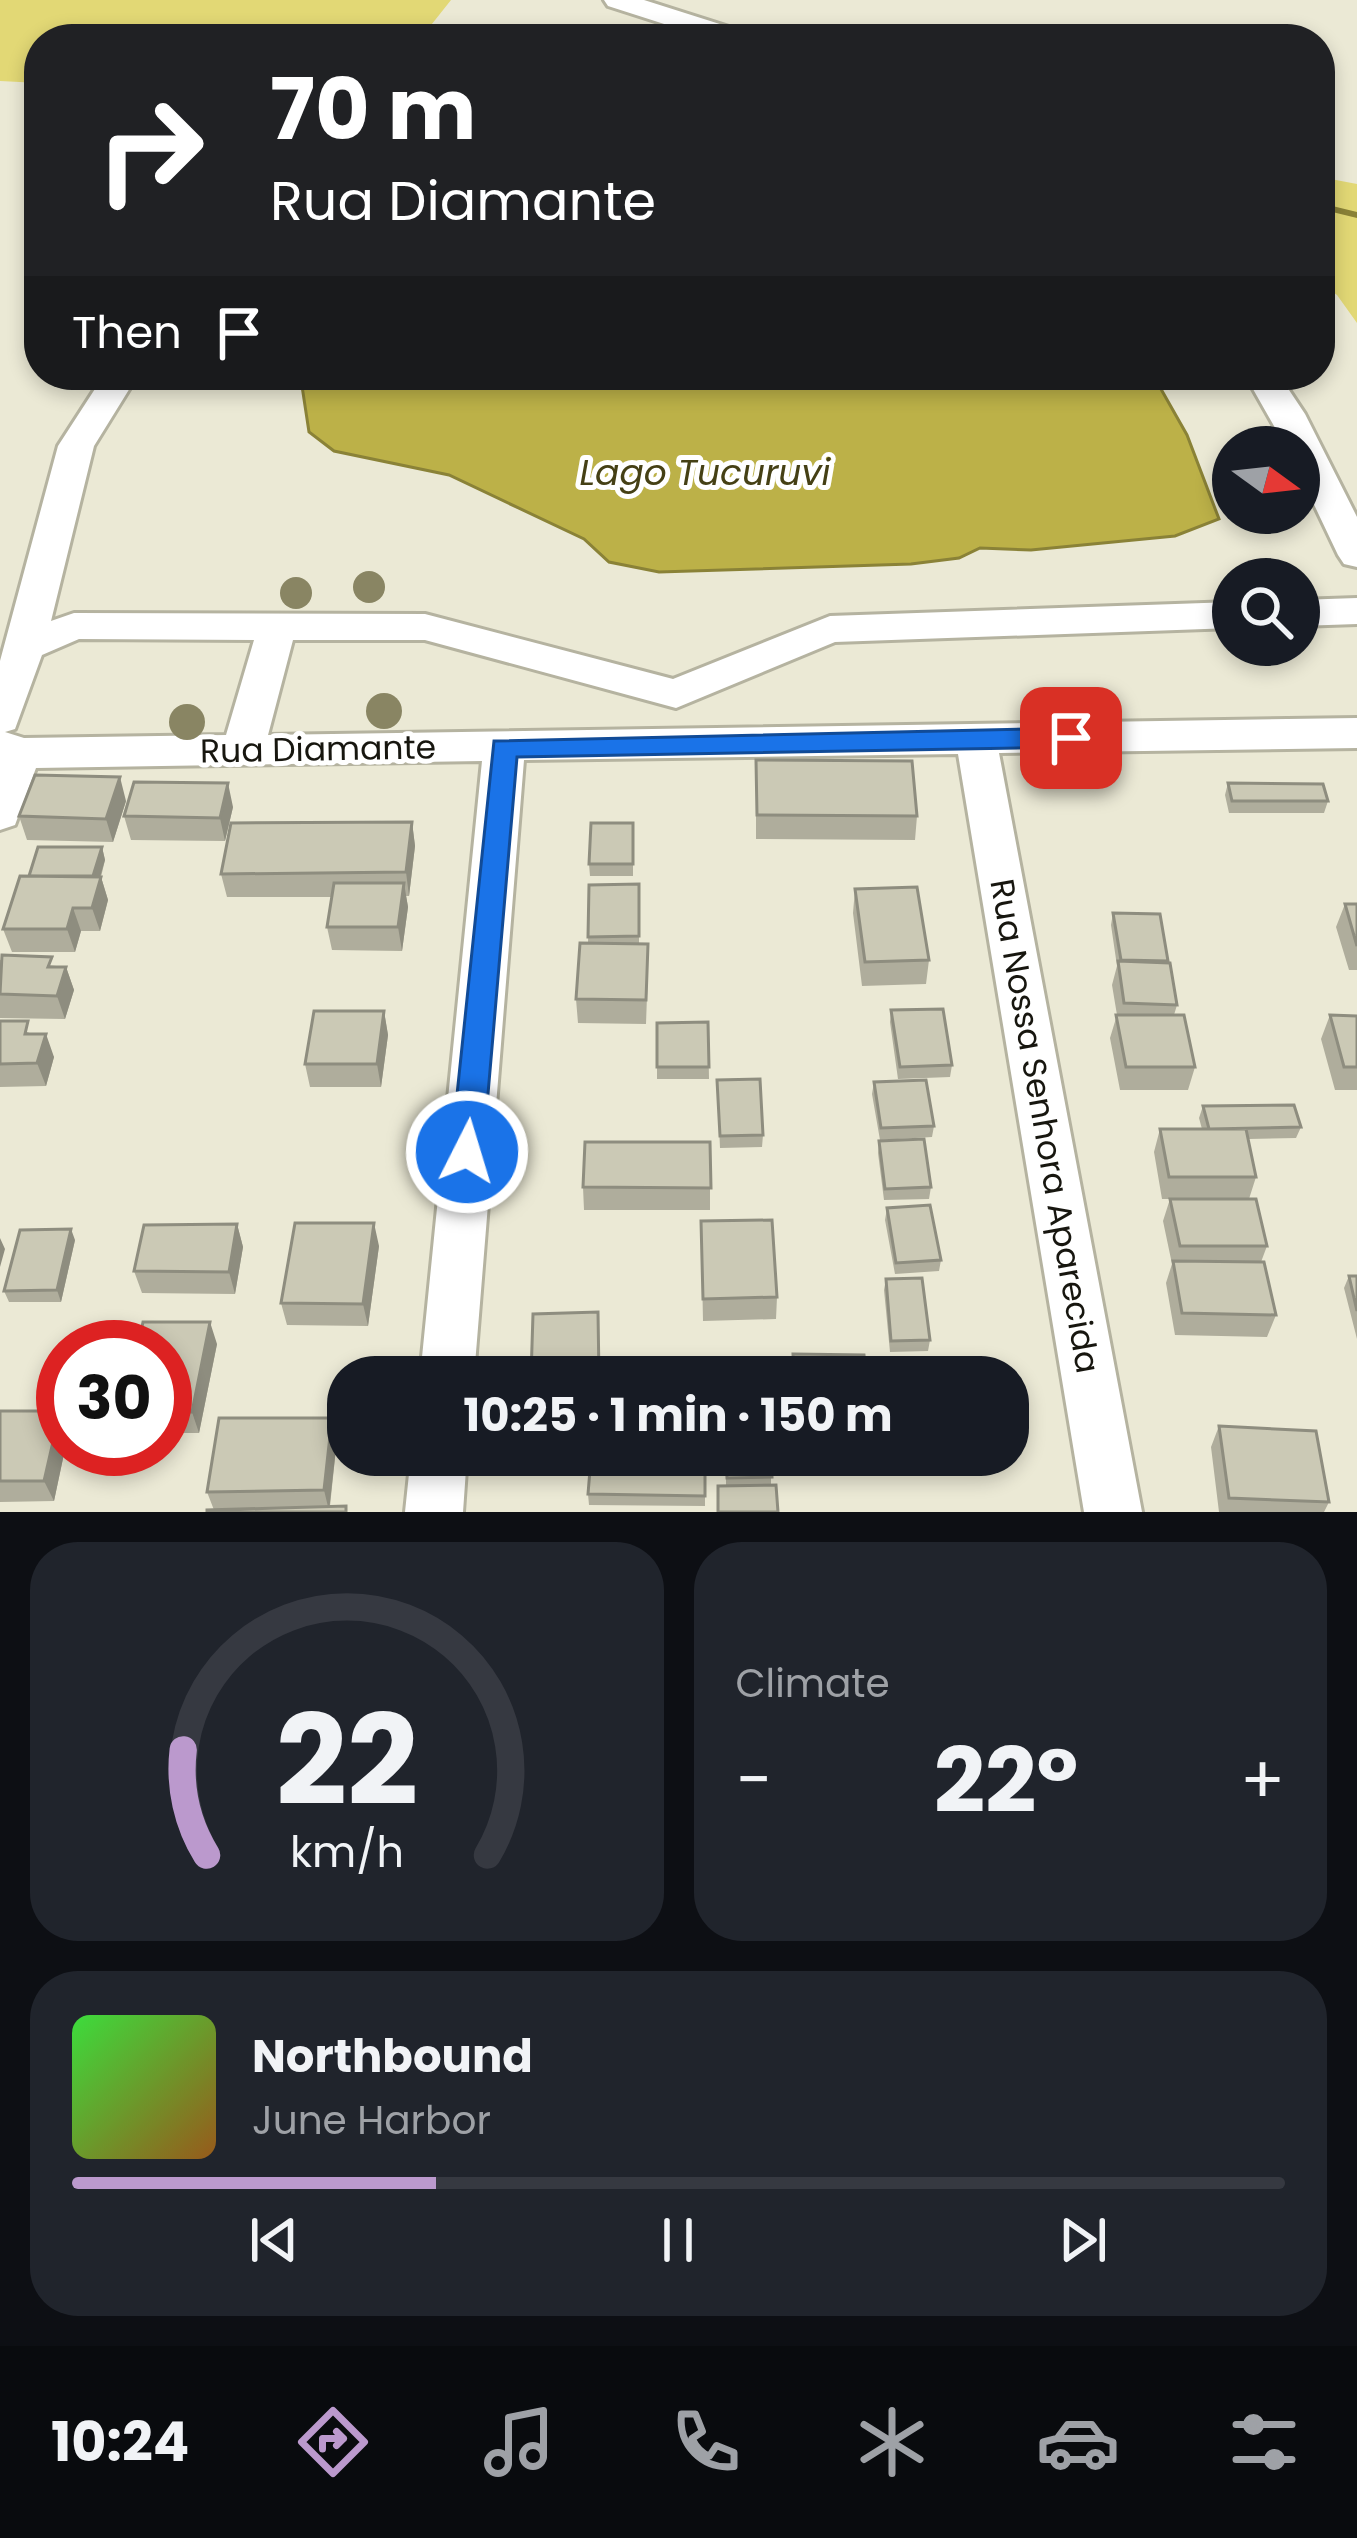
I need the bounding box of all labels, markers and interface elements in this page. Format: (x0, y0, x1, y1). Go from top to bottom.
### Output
text: 70 m (270, 51, 476, 168)
icon: right (72, 72, 228, 228)
text: Rua Diamante (270, 163, 656, 239)
icon: arrive (206, 300, 272, 366)
text: Then (72, 301, 182, 364)
north arrow (1212, 426, 1320, 534)
map controls (1212, 426, 1320, 666)
water label: Lago Tucuruvi (580, 447, 832, 498)
button: search (1212, 558, 1320, 666)
pin (1020, 687, 1122, 789)
icon: arrive (1038, 705, 1104, 771)
street label: Rua Diamante (200, 723, 436, 775)
street label: Rua Nossa Senhora Aparecida (978, 875, 1112, 1377)
position arrow (404, 1089, 530, 1215)
speed limit sign: 30 (36, 1320, 192, 1476)
text: 10:25 · 1 min · 150 m (463, 1384, 893, 1447)
text: Climate (736, 1656, 890, 1711)
text: 22 (275, 1673, 418, 1848)
text: 22° (934, 1717, 1078, 1844)
text: − (736, 1734, 772, 1826)
text: + (1240, 1734, 1285, 1826)
text: km/h (290, 1821, 404, 1881)
text: Northbound (252, 2025, 533, 2088)
text: June Harbor (252, 2093, 491, 2148)
icon: previous (241, 2207, 307, 2273)
icon: pause (645, 2207, 711, 2273)
icon: next (1050, 2207, 1116, 2273)
icon: directions (291, 2400, 375, 2484)
icon: music (477, 2400, 561, 2484)
icon: phone (664, 2400, 748, 2484)
icon: climate (850, 2400, 934, 2484)
icon: car (1036, 2400, 1120, 2484)
icon: filters (1222, 2400, 1306, 2484)
text: 10:24 (51, 2404, 189, 2480)

